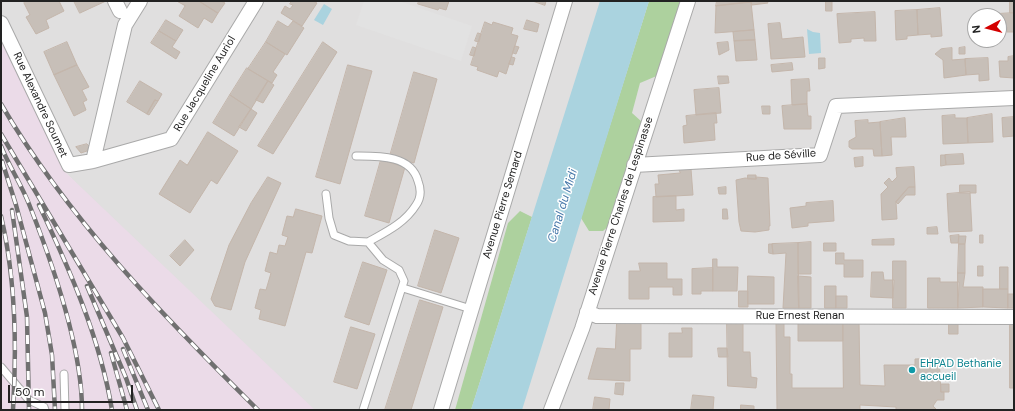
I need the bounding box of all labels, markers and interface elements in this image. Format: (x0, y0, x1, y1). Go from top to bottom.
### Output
north arrow (967, 8, 1007, 48)
text: N (969, 25, 984, 34)
street label: Rue Jacqueline Auriol (171, 34, 239, 134)
street label: Rue Alexandre Soumet (10, 50, 70, 160)
street label: Avenue Pierre Charles de Lespinasse (586, 115, 656, 297)
street label: Rue de Séville (746, 147, 816, 165)
street label: Avenue Pierre Semard (480, 150, 526, 260)
water label: Canal du Midi (545, 168, 581, 244)
street label: Rue Ernest Renan (756, 309, 844, 323)
place label: EHPAD Bethanie accueil (920, 357, 1001, 383)
marker: EHPAD Bethanie accueil (907, 365, 917, 375)
scale bar (10, 377, 135, 403)
text: 50 m (15, 384, 44, 400)

